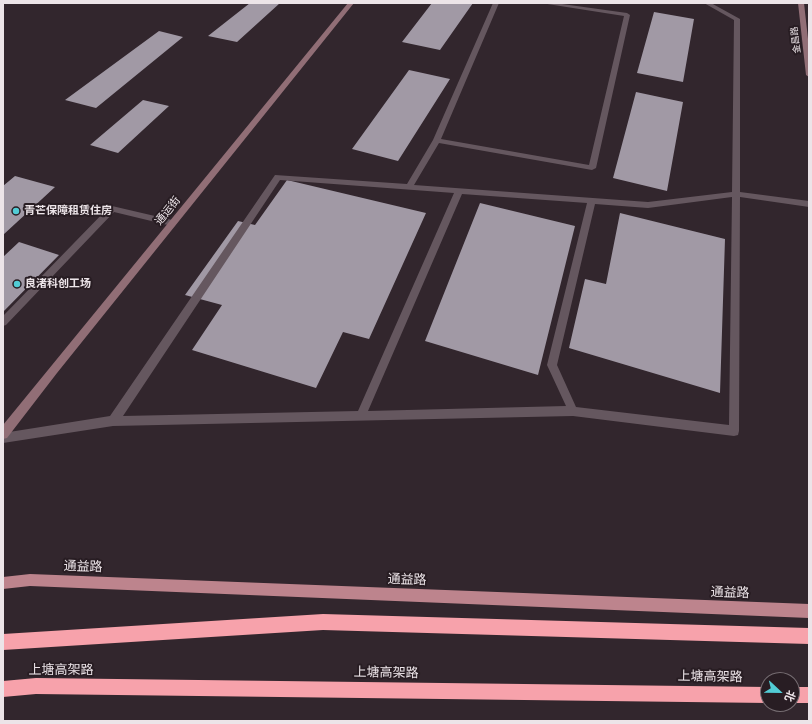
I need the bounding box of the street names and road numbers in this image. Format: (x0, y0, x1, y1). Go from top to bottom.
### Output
street label: 金昌路 (789, 26, 803, 54)
street label: 通运街 (152, 194, 184, 228)
street label: 通益路 (63, 559, 103, 575)
street label: 通益路 (387, 572, 427, 588)
street label: 通益路 (710, 585, 750, 601)
street label: 上塘高架路 (29, 662, 93, 678)
street label: 上塘高架路 (353, 665, 419, 681)
street label: 上塘高架路 (677, 669, 743, 685)

